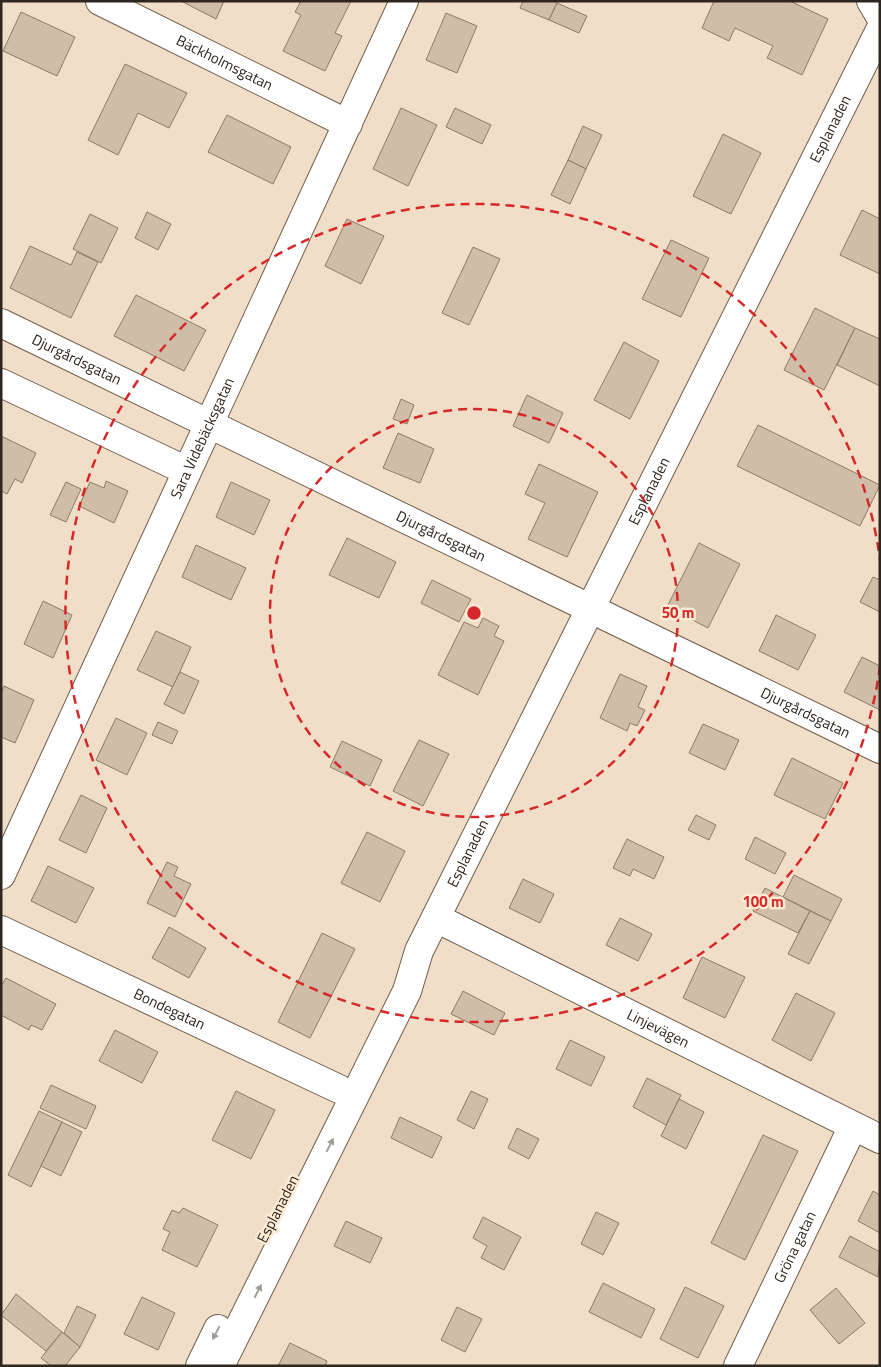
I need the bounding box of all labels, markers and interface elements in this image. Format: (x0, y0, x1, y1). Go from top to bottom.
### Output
street label: Bäckholmsgatan (172, 29, 277, 96)
street label: Esplanaden (803, 91, 857, 167)
street label: Djurgårdsgatan (28, 328, 126, 391)
street label: Sara Videbäcksgatan (164, 374, 240, 502)
street label: Esplanaden (622, 453, 675, 529)
street label: Djurgårdsgatan (393, 504, 490, 567)
text: 50 m (662, 601, 694, 624)
centre of rings (465, 604, 483, 622)
street label: Djurgårdsgatan (757, 681, 854, 744)
street label: Esplanaden (441, 815, 494, 891)
text: 100 m (742, 890, 784, 913)
street label: Bondegatan (130, 982, 209, 1035)
street label: Linjevägen (623, 1003, 693, 1053)
one-way arrow (326, 1138, 334, 1153)
street label: Esplanaden (251, 1171, 304, 1247)
street label: Gröna gatan (768, 1207, 822, 1287)
one-way arrow (254, 1284, 262, 1298)
one-way arrow (212, 1326, 220, 1340)

